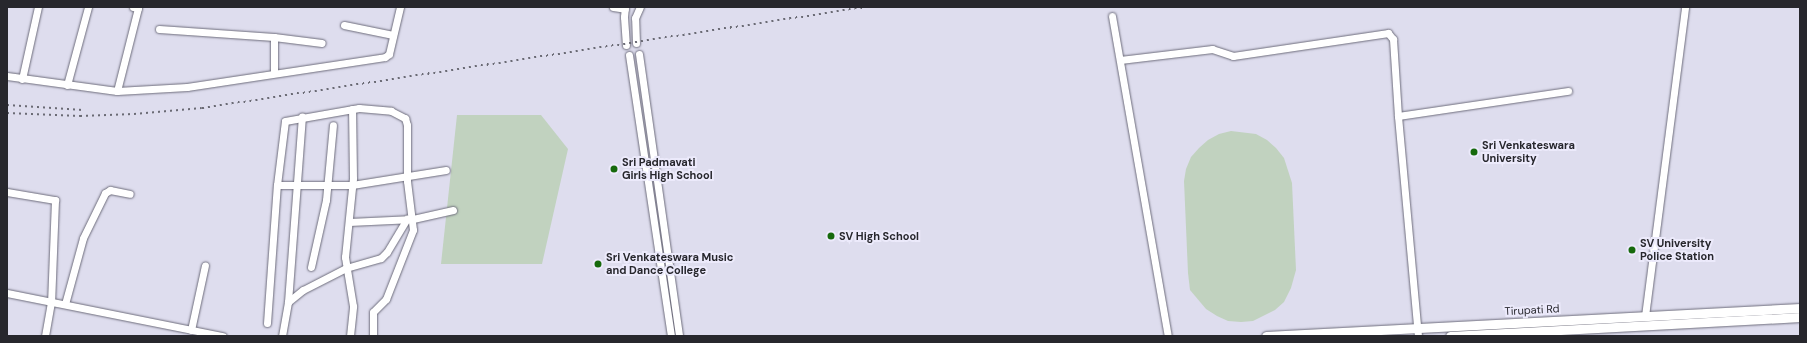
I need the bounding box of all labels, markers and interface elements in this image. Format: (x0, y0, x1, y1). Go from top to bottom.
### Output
place label: Sri Venkateswara University (1482, 139, 1575, 165)
marker: Sri Venkateswara University (1469, 147, 1479, 157)
place label: Sri Padmavati Girls High School (622, 156, 713, 182)
marker: Sri Padmavati Girls High School (609, 164, 619, 174)
place label: SV High School (839, 229, 919, 243)
marker: SV High School (826, 231, 836, 241)
place label: SV University Police Station (1640, 237, 1714, 263)
marker: SV University Police Station (1627, 245, 1637, 255)
place label: Sri Venkateswara Music and Dance College (606, 251, 733, 277)
marker: Sri Venkateswara Music and Dance College (593, 259, 603, 269)
street label: Tirupati Rd (1504, 302, 1560, 318)

